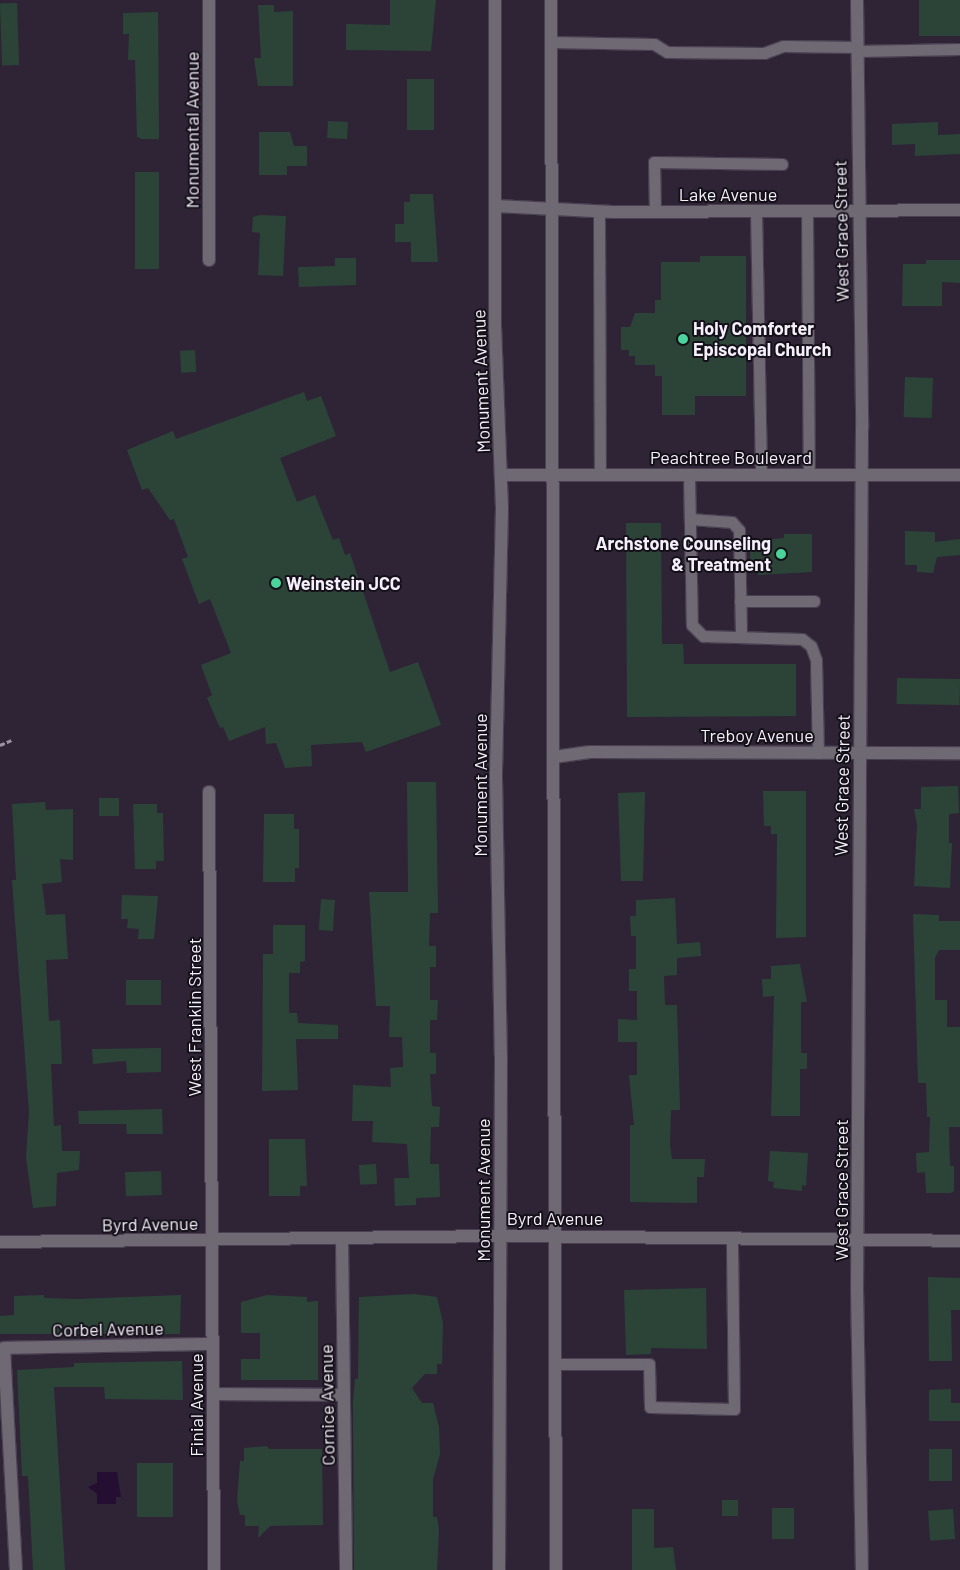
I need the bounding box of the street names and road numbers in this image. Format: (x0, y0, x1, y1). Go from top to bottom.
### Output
street label: Monumental Avenue (181, 52, 203, 208)
street label: West Grace Street (829, 160, 853, 302)
street label: Lake Avenue (679, 183, 777, 205)
street label: Monument Avenue (468, 309, 494, 453)
street label: Peachtree Boulevard (650, 446, 812, 468)
street label: Monument Avenue (469, 713, 491, 857)
street label: West Grace Street (830, 714, 854, 856)
street label: Treboy Avenue (700, 724, 814, 746)
street label: West Franklin Street (183, 938, 205, 1096)
street label: Monument Avenue (472, 1118, 494, 1262)
street label: West Grace Street (830, 1119, 852, 1261)
street label: Byrd Avenue (507, 1207, 603, 1229)
street label: Byrd Avenue (102, 1212, 198, 1236)
street label: Corbel Avenue (52, 1317, 164, 1341)
street label: Cornice Avenue (315, 1344, 339, 1466)
street label: Finial Avenue (185, 1353, 207, 1457)

